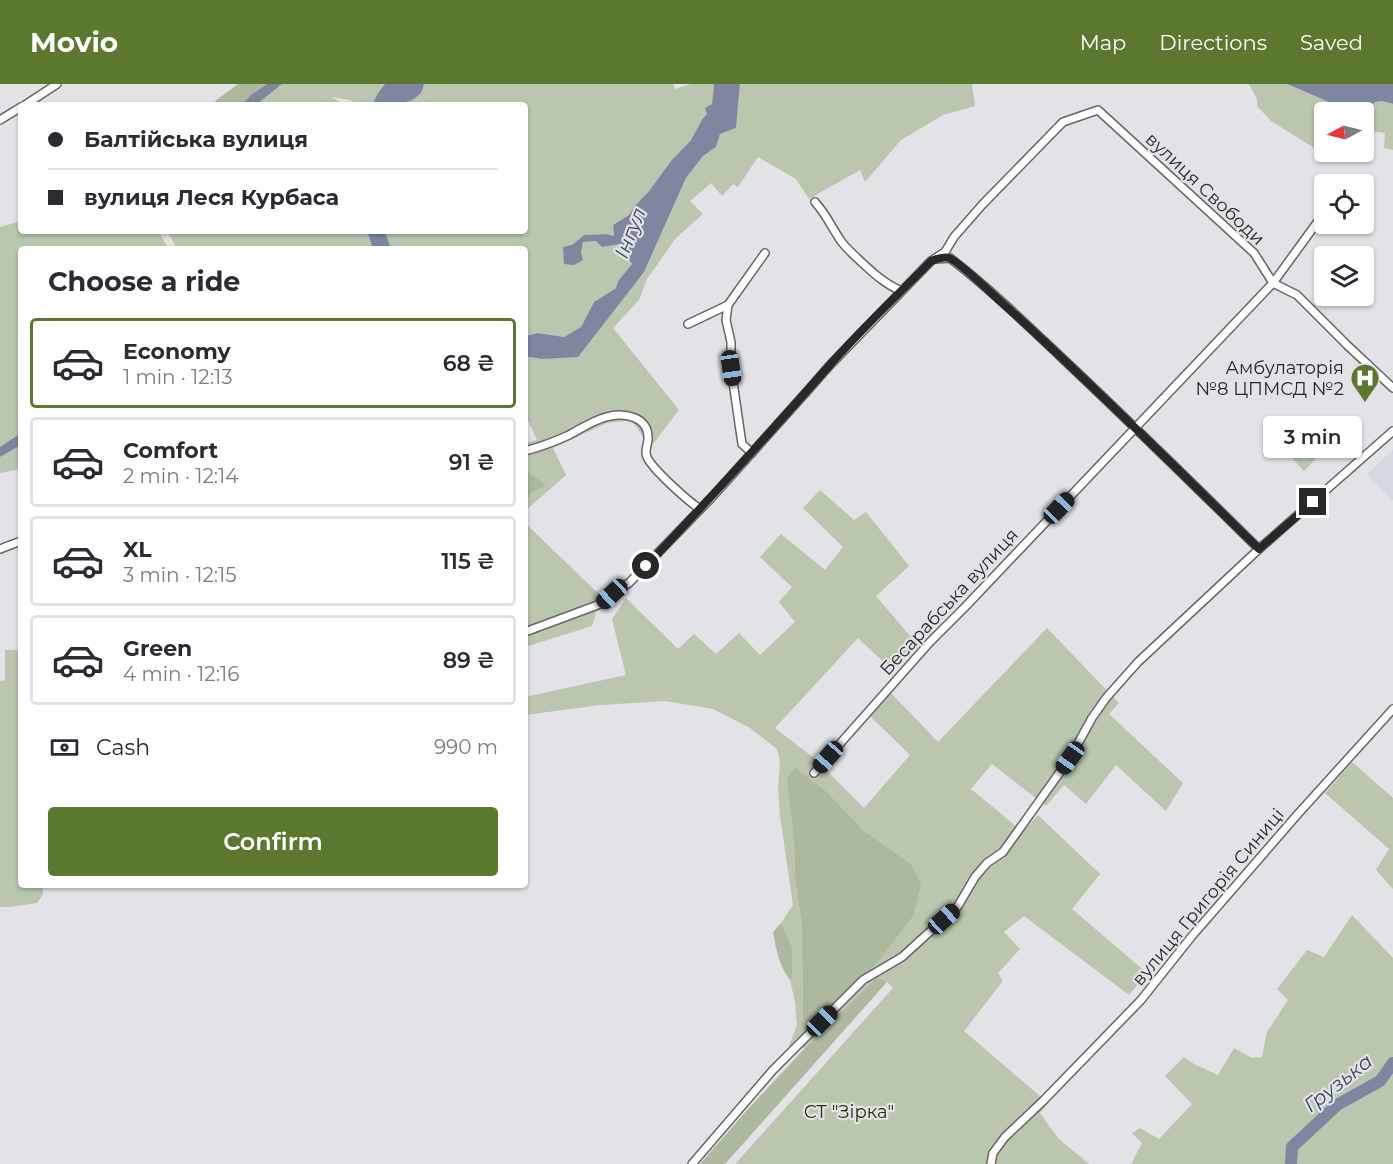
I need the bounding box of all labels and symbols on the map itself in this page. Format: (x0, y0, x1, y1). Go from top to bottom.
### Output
north arrow (1314, 102, 1374, 162)
street label: вулиця Свободи (1141, 128, 1269, 250)
water label: Інгул (609, 204, 651, 262)
car (720, 349, 742, 387)
place label: Амбулаторія №8 ЦПМСД №2 (1195, 357, 1344, 400)
hospital icon: Амбулаторія №8 ЦПМСД №2 (1349, 362, 1381, 404)
callout: 3 min (1264, 415, 1362, 457)
route end (1299, 488, 1326, 515)
car (1040, 489, 1078, 527)
street label: Бесарабська вулиця (875, 524, 1023, 680)
route start (632, 552, 659, 579)
car (593, 575, 631, 613)
car (809, 738, 847, 776)
car (1052, 738, 1088, 778)
street label: вулиця Григорія Синиці (1127, 804, 1289, 990)
car (925, 900, 963, 938)
car (803, 1002, 841, 1040)
water label: Грузька (1299, 1049, 1377, 1117)
park label: СТ "Зірка" (804, 1101, 894, 1123)

